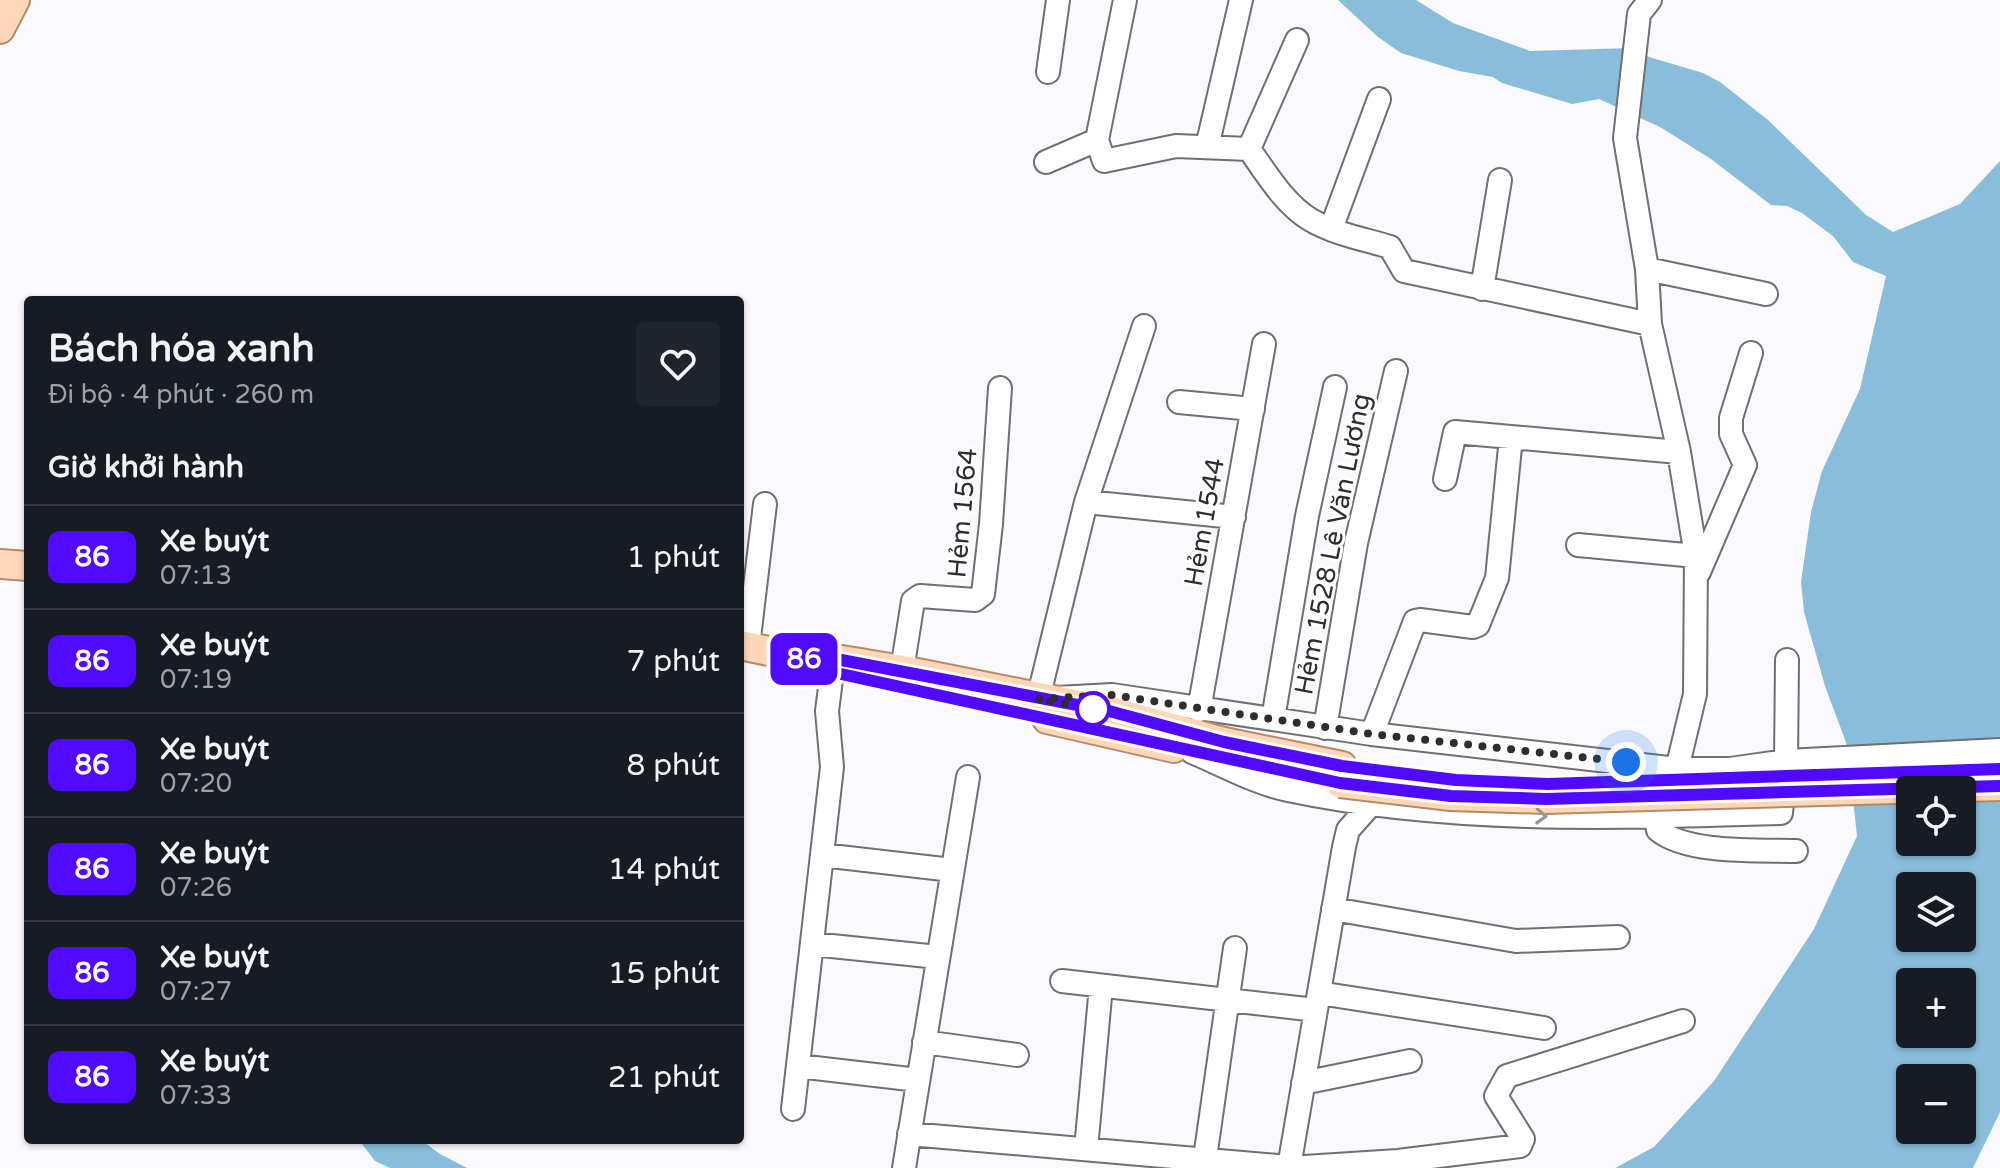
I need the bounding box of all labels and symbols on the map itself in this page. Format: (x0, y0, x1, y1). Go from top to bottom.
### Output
street label: Hẻm 1528 Lê Văn Lương (1288, 391, 1377, 697)
street label: Hẻm 1564 (941, 447, 984, 579)
street label: Hẻm 1544 (1178, 455, 1231, 589)
line badge: 86 (768, 633, 840, 685)
unlabelled marker (1076, 692, 1110, 726)
your location (1606, 742, 1646, 782)
one-way arrow (1535, 808, 1548, 825)

